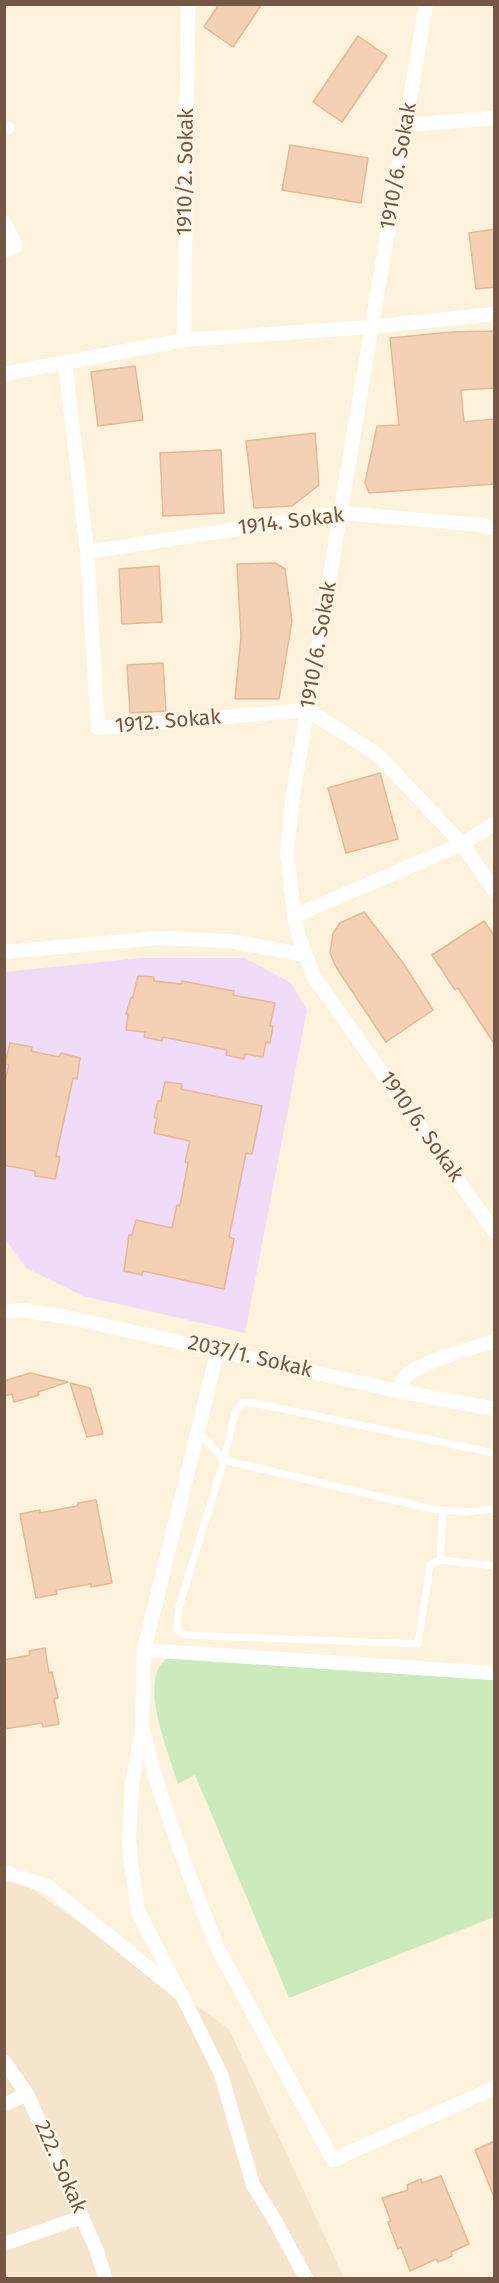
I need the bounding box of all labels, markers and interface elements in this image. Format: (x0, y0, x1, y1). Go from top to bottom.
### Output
street label: 1910/6. Sokak (375, 100, 423, 232)
street label: 1910/2. Sokak (172, 108, 200, 236)
street label: 1914. Sokak (236, 503, 346, 541)
street label: 1910/6. Sokak (295, 579, 343, 711)
street label: 1912. Sokak (114, 705, 222, 739)
street label: 1910/6. Sokak (374, 1067, 468, 1187)
street label: 2037/1. Sokak (186, 1331, 314, 1383)
street label: 222. Sokak (29, 2117, 91, 2217)

